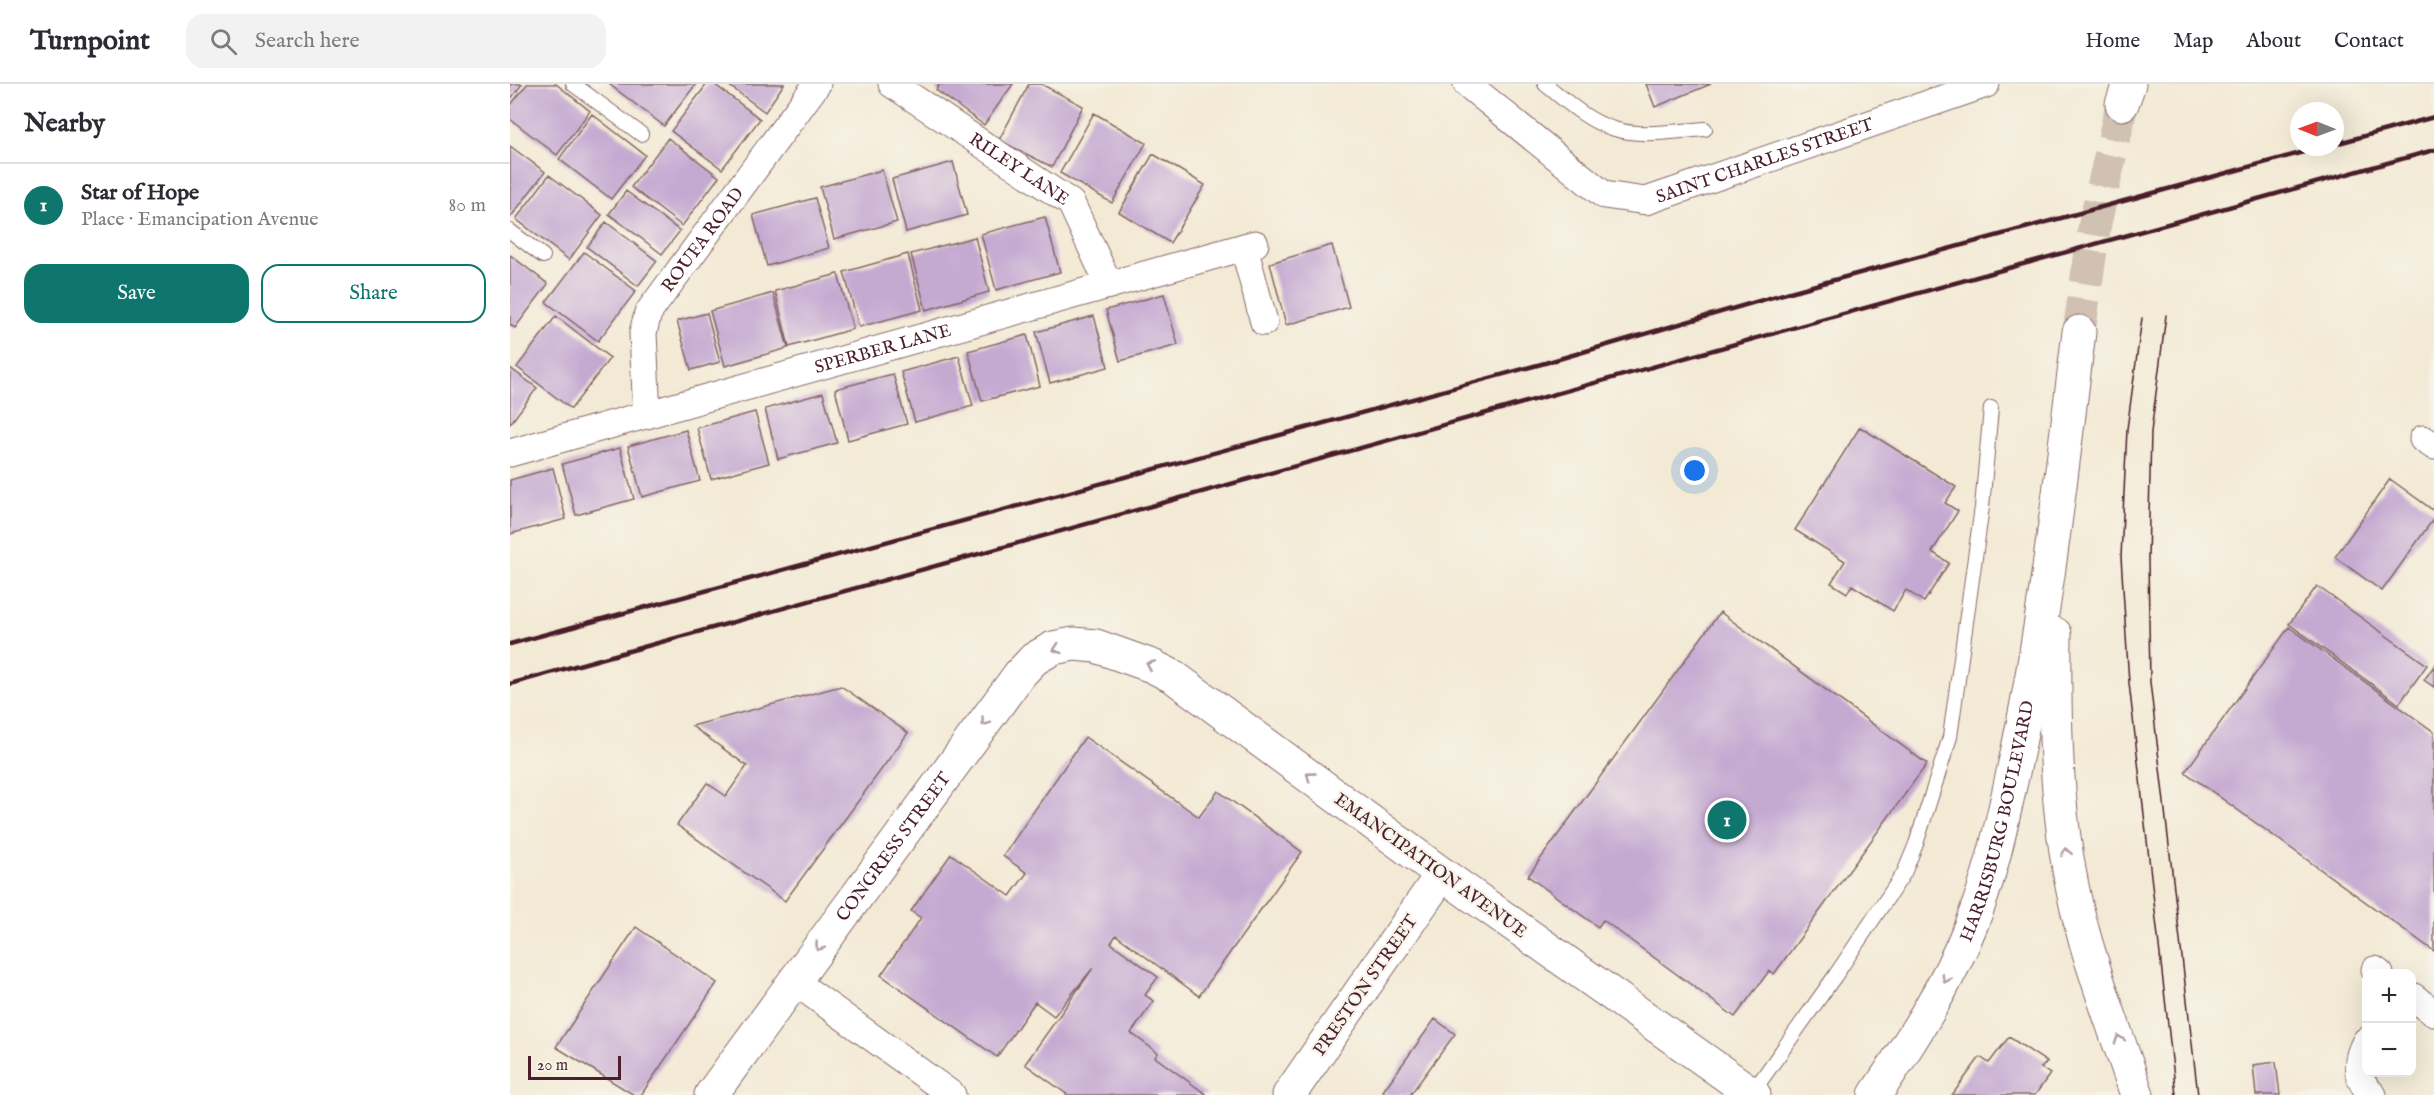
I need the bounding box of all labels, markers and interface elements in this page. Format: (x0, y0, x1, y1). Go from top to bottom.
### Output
search box (186, 14, 606, 68)
text: Turnpoint (30, 24, 150, 59)
icon: search (207, 25, 240, 58)
text: Search here (255, 27, 360, 55)
text: Home (2085, 28, 2140, 55)
text: Map (2173, 28, 2213, 55)
text: About (2246, 28, 2301, 55)
text: Contact (2334, 28, 2404, 55)
north arrow (2290, 102, 2344, 156)
text: Nearby (24, 107, 105, 140)
street label: SAINT CHARLES STREET (1653, 114, 1877, 210)
street label: RILEY LANE (964, 128, 1073, 212)
text: Star of Hope (81, 179, 199, 207)
street label: ROUFA ROAD (657, 183, 750, 298)
text: 1 (40, 193, 47, 218)
text: 80 m (449, 193, 486, 218)
text: Place · Emancipation Avenue (81, 207, 319, 232)
button: Save (24, 264, 249, 323)
button: Share (261, 264, 486, 323)
street label: SPERBER LANE (812, 320, 954, 380)
your location (1680, 456, 1709, 485)
one-way arrow (1052, 641, 1063, 654)
one-way arrow (1145, 661, 1156, 673)
street label: HARRISBURG BOULEVARD (1955, 699, 2040, 946)
one-way arrow (981, 715, 992, 726)
street label: CONGRESS STREET (832, 768, 957, 927)
one-way arrow (1305, 772, 1316, 783)
street label: EMANCIPATION AVENUE (1329, 788, 1531, 944)
pin: 1 (1708, 798, 1746, 842)
one-way arrow (2060, 847, 2073, 857)
street label: PRESTON STREET (1309, 911, 1424, 1061)
one-way arrow (816, 940, 827, 951)
map controls (2362, 969, 2416, 1077)
button: + (2362, 969, 2416, 1023)
one-way arrow (1941, 972, 1953, 983)
button: − (2362, 1023, 2416, 1077)
one-way arrow (2114, 1034, 2126, 1045)
scale bar (528, 1053, 621, 1080)
text: 20 m (537, 1056, 568, 1076)

